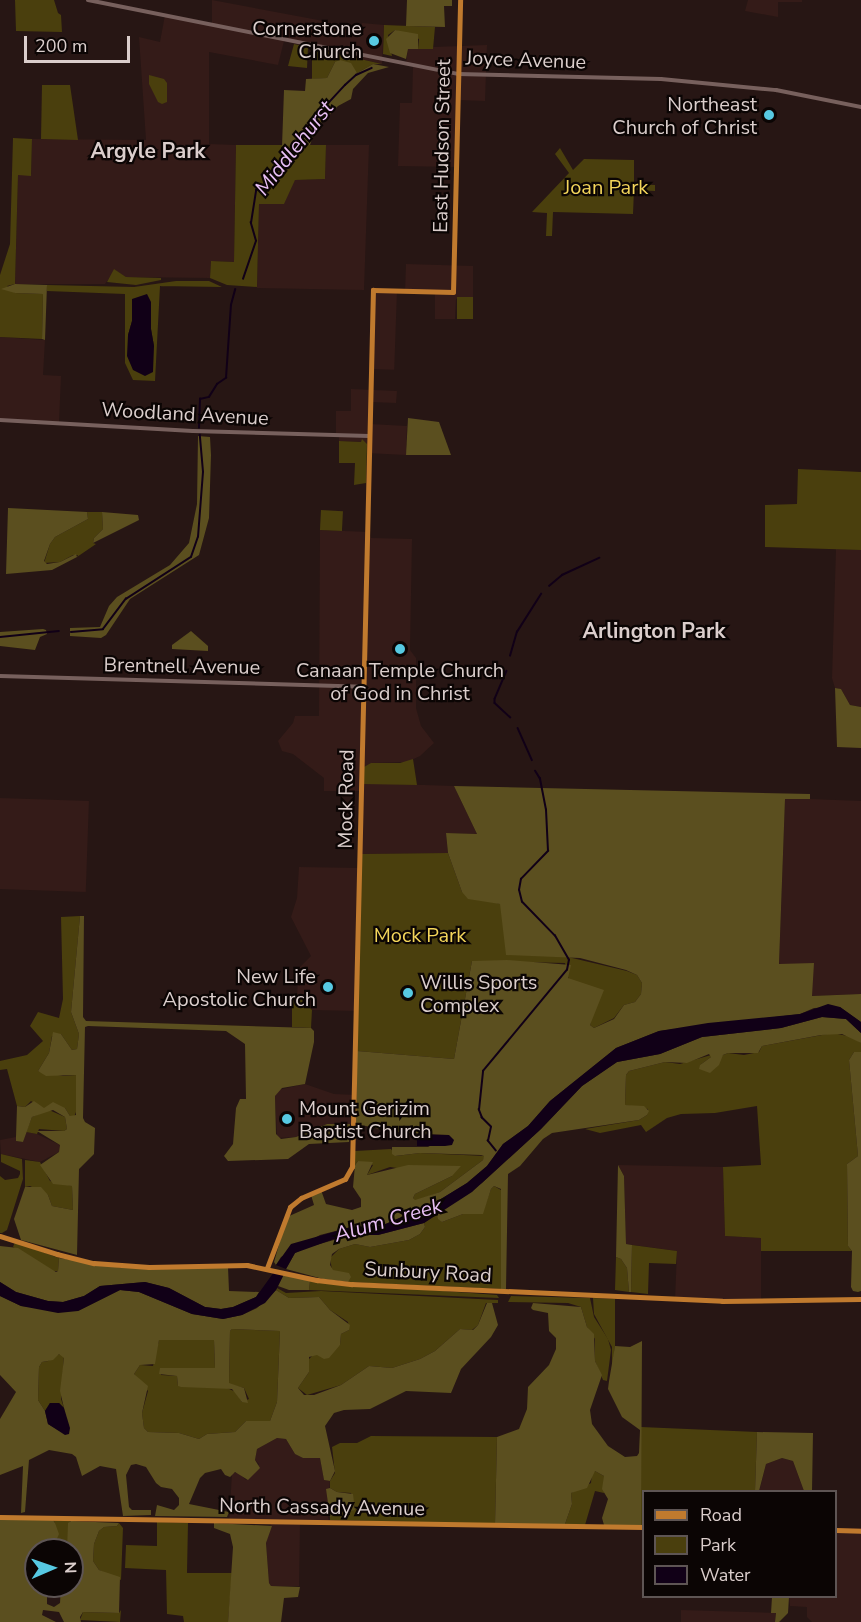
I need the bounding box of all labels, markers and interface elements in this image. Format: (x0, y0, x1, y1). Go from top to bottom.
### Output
place label: Cornerstone Church (252, 17, 362, 64)
scale bar (27, 24, 134, 62)
text: 200 m (35, 34, 87, 58)
marker: Cornerstone Church (367, 34, 381, 48)
street label: Joyce Avenue (465, 46, 587, 74)
street label: East Hudson Street (428, 59, 456, 233)
place label: Northeast Church of Christ (612, 92, 757, 139)
water label: Middlehurst (249, 96, 339, 200)
marker: Northeast Church of Christ (762, 108, 776, 122)
district label: Argyle Park (90, 138, 206, 164)
park label: Joan Park (564, 175, 648, 199)
street label: Woodland Avenue (101, 398, 269, 430)
district label: Arlington Park (582, 618, 726, 644)
marker: Canaan Temple Church of God in Christ (393, 642, 407, 656)
street label: Brentnell Avenue (104, 653, 260, 679)
place label: Canaan Temple Church of God in Christ (296, 658, 504, 705)
street label: Mock Road (333, 749, 359, 849)
park label: Mock Park (374, 923, 466, 947)
place label: New Life Apostolic Church (162, 964, 316, 1011)
place label: Willis Sports Complex (420, 970, 537, 1017)
marker: New Life Apostolic Church (321, 980, 335, 994)
marker: Willis Sports Complex (401, 986, 415, 1000)
place label: Mount Gerizim Baptist Church (299, 1096, 432, 1143)
marker: Mount Gerizim Baptist Church (280, 1112, 294, 1126)
water label: Alum Creek (331, 1193, 445, 1247)
street label: Sunbury Road (364, 1257, 492, 1287)
legend (642, 1490, 837, 1598)
street label: North Cassady Avenue (219, 1493, 425, 1521)
text: Road (700, 1503, 742, 1527)
text: Park (700, 1533, 736, 1557)
north arrow (24, 1538, 84, 1598)
text: N (59, 1561, 81, 1574)
text: Water (700, 1563, 751, 1587)

